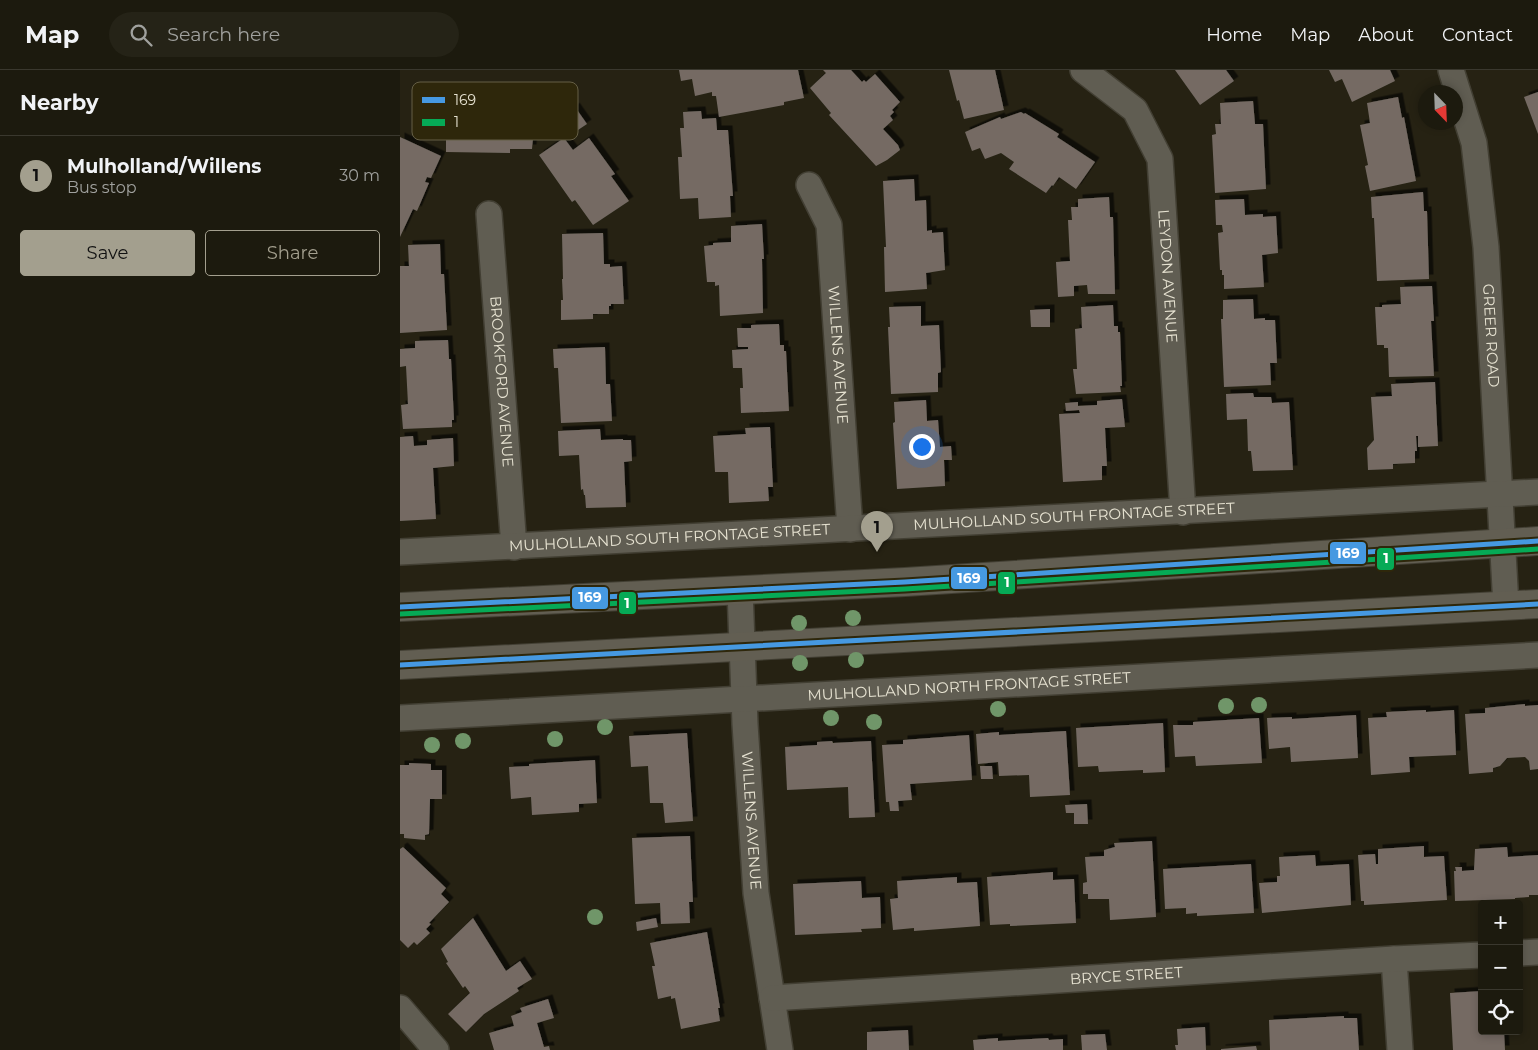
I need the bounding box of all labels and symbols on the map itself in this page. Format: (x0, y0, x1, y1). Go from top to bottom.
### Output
legend (412, 82, 578, 140)
north arrow (1418, 85, 1463, 130)
text: 169 (454, 91, 476, 109)
text: 1 (454, 113, 459, 131)
street label: LEYDON AVENUE (1154, 209, 1182, 344)
street label: GREER ROAD (1479, 283, 1504, 388)
street label: WILLENS AVENUE (824, 285, 853, 425)
street label: BROOKFORD AVENUE (486, 295, 518, 468)
your location (909, 434, 935, 460)
street label: MULHOLLAND SOUTH FRONTAGE STREET (913, 498, 1236, 534)
pin: 1 (861, 511, 893, 552)
street label: MULHOLLAND SOUTH FRONTAGE STREET (508, 519, 831, 555)
line badge: 169 (1329, 541, 1367, 565)
text: 169 (1336, 544, 1360, 562)
line badge: 1 (1376, 547, 1395, 571)
text: 1 (1383, 549, 1389, 567)
line badge: 169 (950, 566, 988, 590)
text: 169 (957, 569, 981, 587)
line badge: 1 (997, 571, 1016, 595)
text: 1 (1004, 573, 1010, 591)
line badge: 169 (571, 586, 609, 610)
text: 169 (578, 588, 602, 606)
line badge: 1 (618, 591, 637, 615)
text: 1 (624, 594, 630, 612)
street label: MULHOLLAND NORTH FRONTAGE STREET (807, 668, 1132, 704)
street label: WILLENS AVENUE (738, 751, 766, 891)
street label: BRYCE STREET (1069, 962, 1184, 988)

